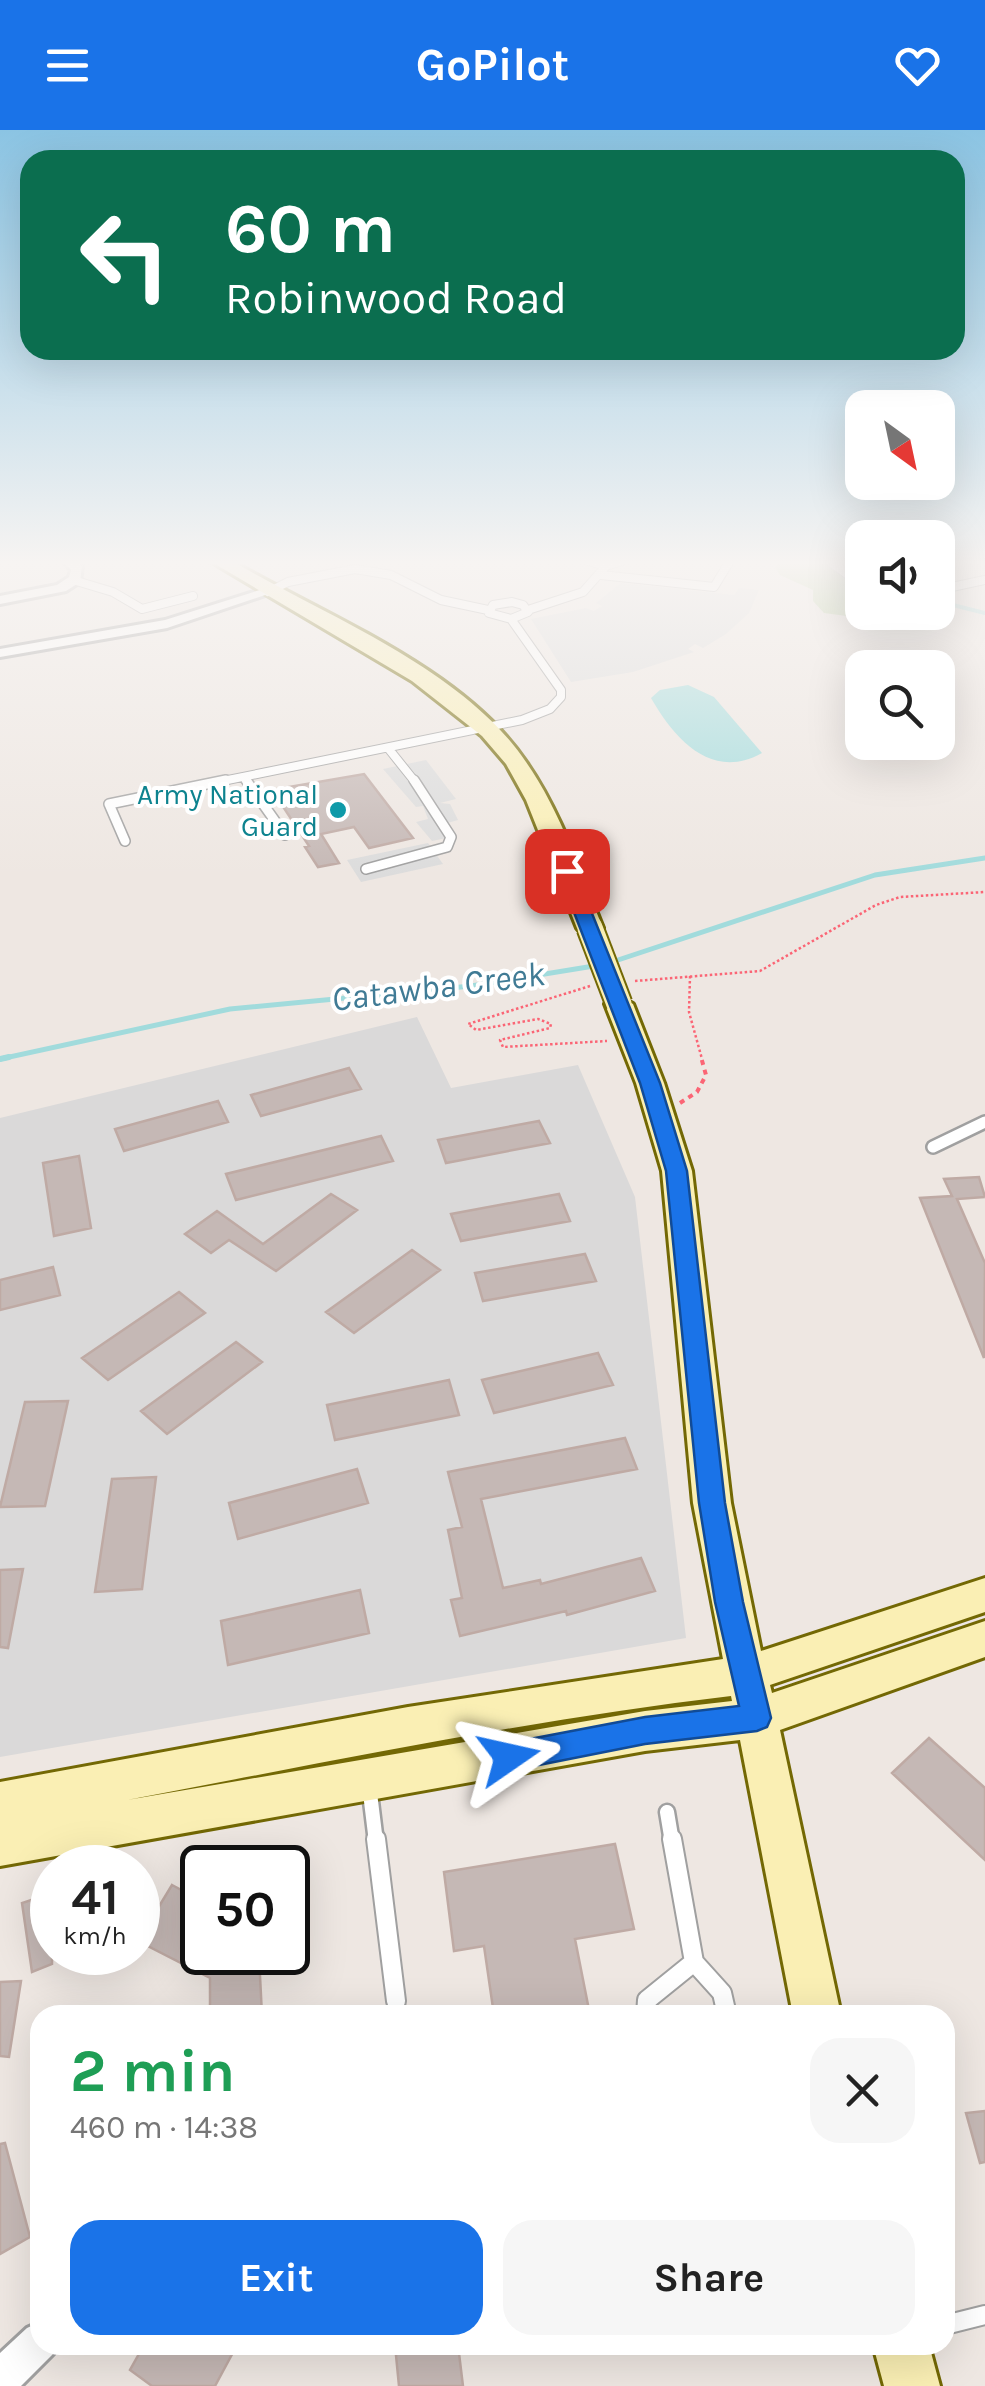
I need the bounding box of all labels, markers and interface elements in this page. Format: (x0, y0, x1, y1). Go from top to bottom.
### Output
icon: menu (40, 38, 95, 93)
icon: heart (890, 38, 945, 93)
text: GoPilot (416, 39, 569, 91)
text: 60 m (225, 188, 396, 270)
icon: left (60, 190, 190, 320)
text: Robinwood Road (225, 272, 567, 324)
north arrow (845, 390, 955, 500)
map controls (845, 390, 955, 760)
button: sound (845, 520, 955, 630)
button: search (845, 650, 955, 760)
place label: Army National Guard (137, 778, 318, 843)
marker: Army National Guard (327, 799, 349, 821)
pin (525, 829, 610, 914)
icon: arrive (540, 844, 595, 899)
water label: Catawba Creek (329, 953, 547, 1020)
position arrow (457, 1705, 561, 1809)
speed limit sign: 50 (180, 1845, 310, 1975)
text: 41 (71, 1868, 119, 1927)
text: km/h (63, 1921, 127, 1950)
text: 2 min (70, 2036, 235, 2106)
button: close (810, 2038, 915, 2143)
text: 460 m · 14:38 (70, 2109, 258, 2146)
button: Exit (70, 2220, 483, 2335)
button: Share (503, 2220, 915, 2335)

